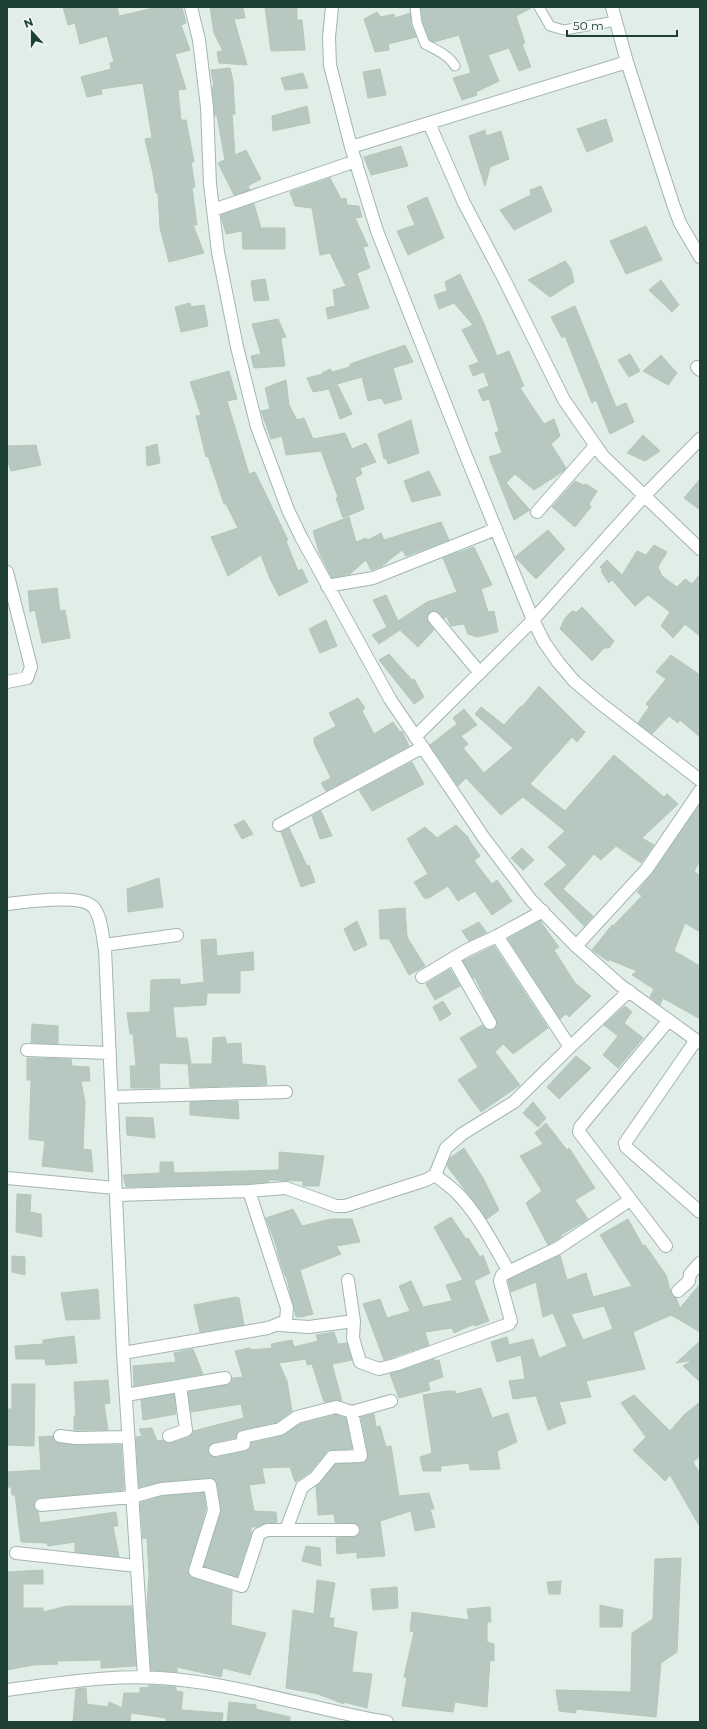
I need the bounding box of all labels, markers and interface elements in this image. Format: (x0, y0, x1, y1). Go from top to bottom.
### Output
north arrow (12, 12, 52, 52)
scale bar (567, 12, 677, 38)
text: N (22, 15, 35, 31)
text: 50 m (573, 18, 604, 33)

